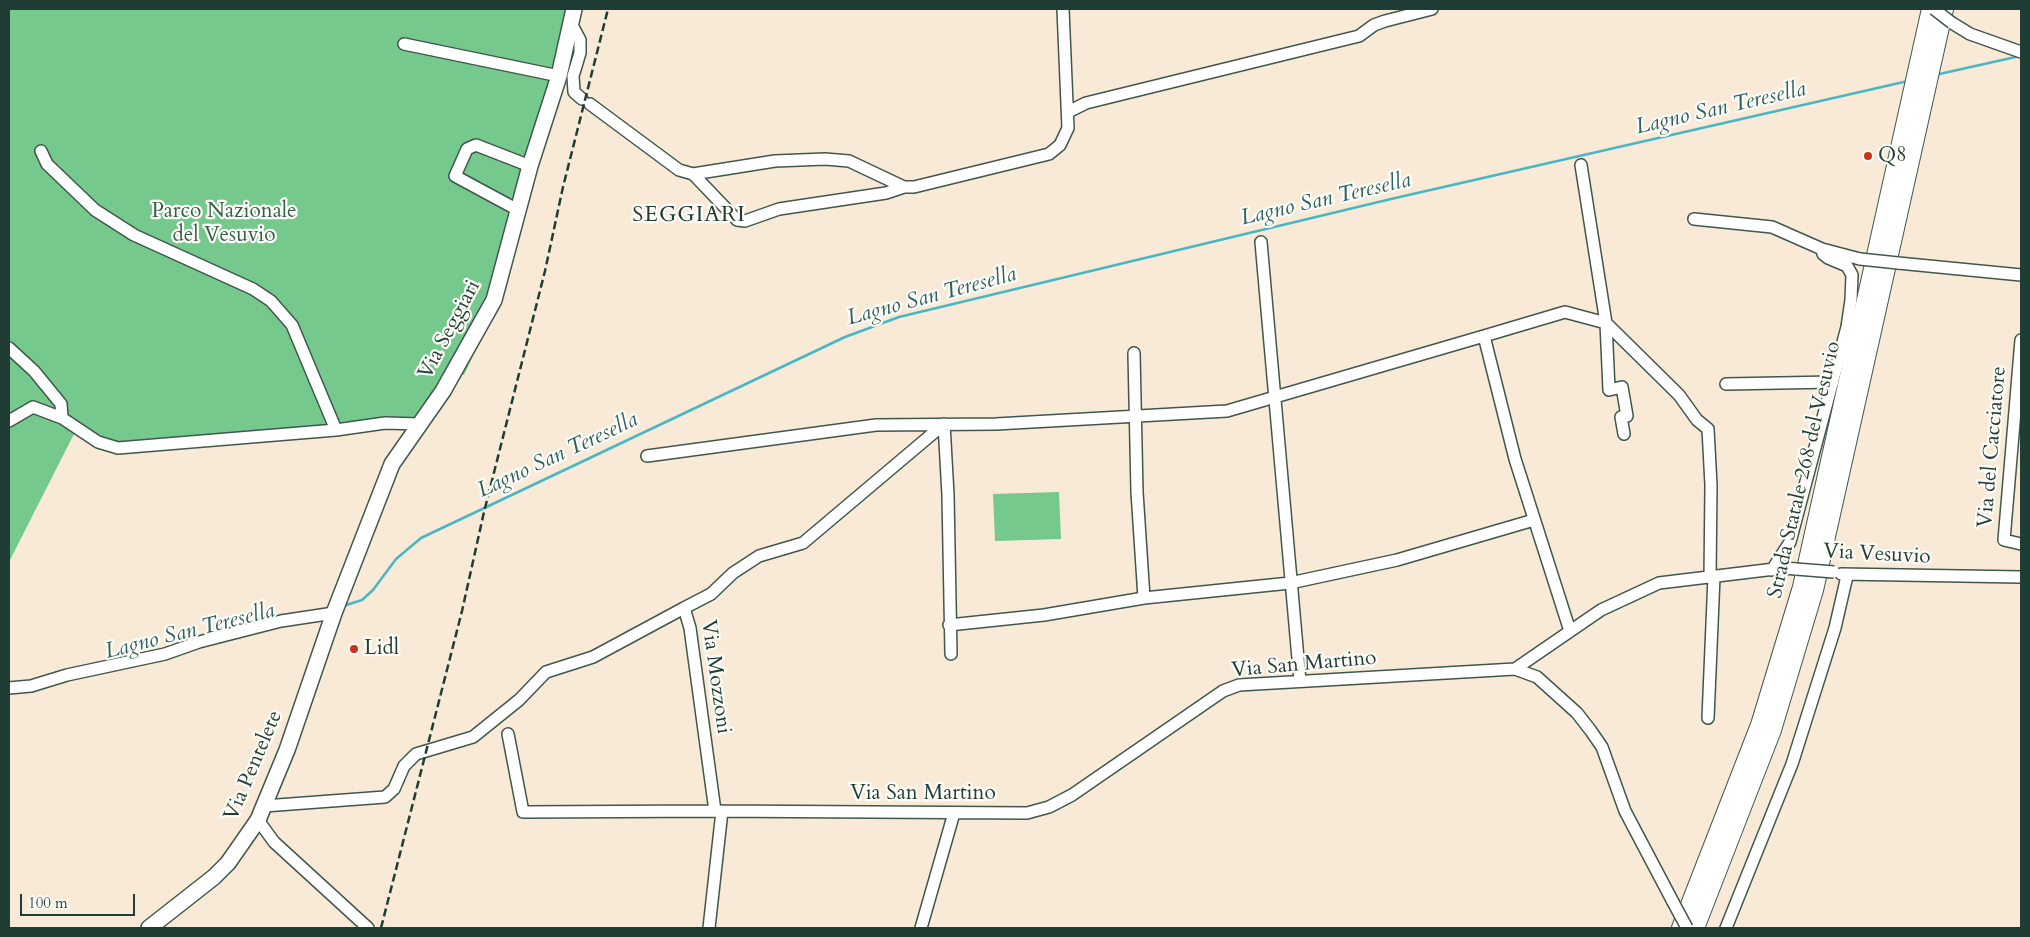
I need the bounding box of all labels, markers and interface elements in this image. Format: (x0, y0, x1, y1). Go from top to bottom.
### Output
water label: Lagno San Teresella (1633, 77, 1809, 141)
place label: Q8 (1878, 143, 1907, 169)
marker: Q8 (1862, 150, 1874, 162)
water label: Lagno San Teresella (1238, 168, 1414, 232)
park label: Parco Nazionale del Vesuvio (151, 199, 297, 249)
district label: SEGGIARI (631, 203, 747, 229)
water label: Lagno San Teresella (845, 262, 1019, 332)
street label: Via Seggiari (413, 276, 487, 384)
street label: Strada Statale 268 del Vesuvio (1763, 339, 1847, 601)
street label: Via del Cacciatore (1973, 365, 2013, 529)
water label: Lagno San Teresella (474, 407, 642, 505)
street label: Via Vesuvio (1823, 540, 1931, 570)
water label: Lagno San Teresella (102, 598, 278, 666)
street label: Via Mozzoni (695, 618, 735, 736)
place label: Lidl (364, 636, 399, 662)
marker: Lidl (348, 643, 360, 655)
street label: Via San Martino (1230, 646, 1378, 684)
street label: Via Pentelete (220, 707, 288, 825)
street label: Via San Martino (850, 781, 996, 807)
scale bar (22, 884, 138, 916)
text: 100 m (28, 893, 68, 913)

